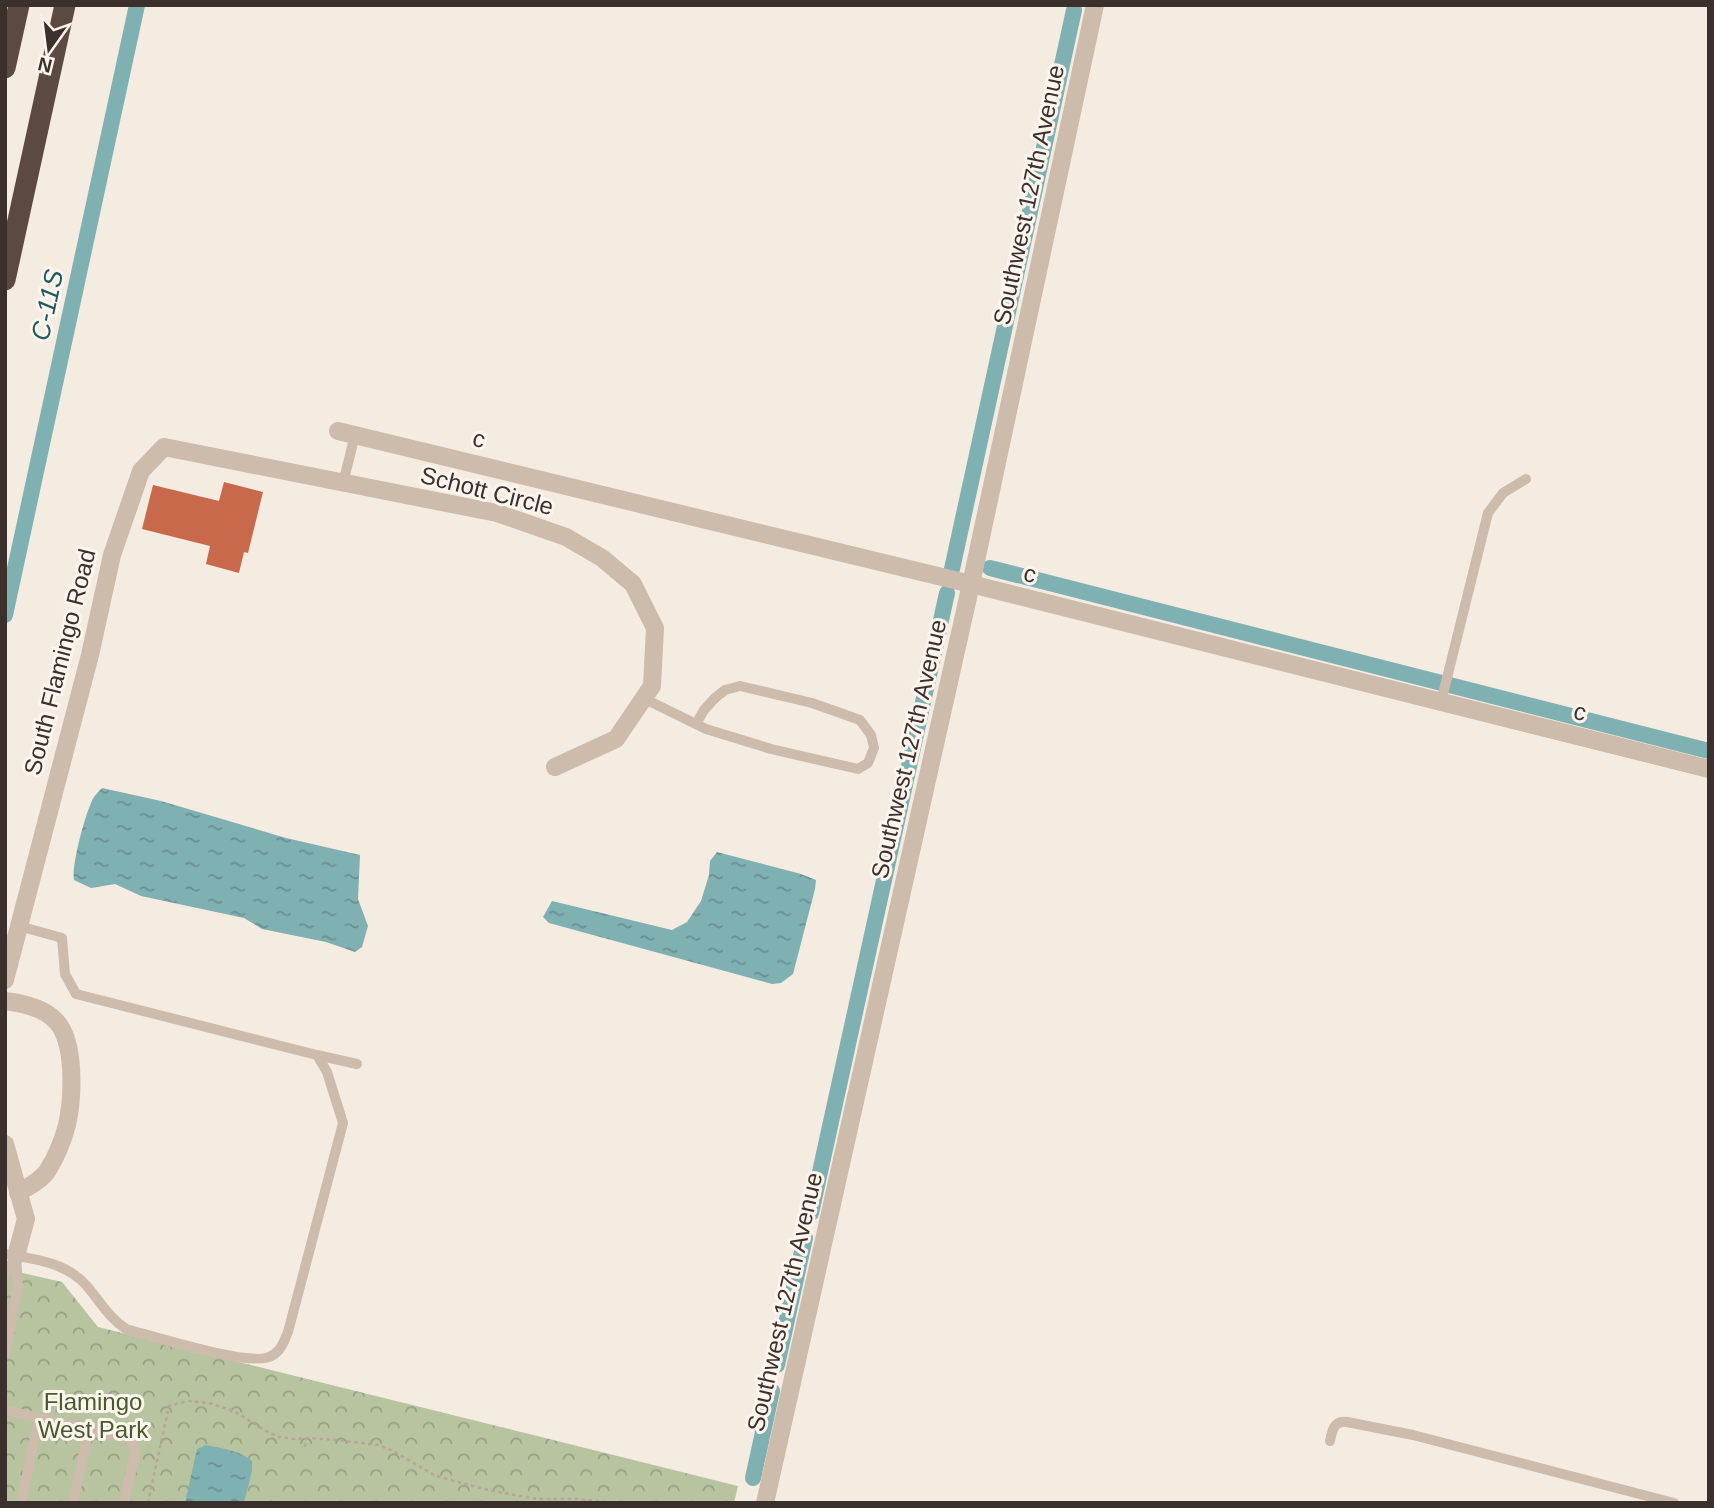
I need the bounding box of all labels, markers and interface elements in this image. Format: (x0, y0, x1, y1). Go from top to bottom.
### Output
north arrow (14, 14, 84, 84)
text: N (36, 53, 54, 77)
street label: Southwest 127th Avenue (988, 62, 1069, 327)
water label: C-11S (25, 266, 69, 343)
street label: c (470, 424, 488, 453)
street label: Schott Circle (418, 461, 556, 520)
street label: South Flamingo Road (18, 546, 101, 778)
street label: c (1021, 559, 1039, 588)
street label: Southwest 127th Avenue (866, 617, 951, 881)
street label: c (1571, 697, 1589, 726)
street label: Southwest 127th Avenue (742, 1170, 827, 1434)
park label: Flamingo West Park (38, 1388, 149, 1443)

